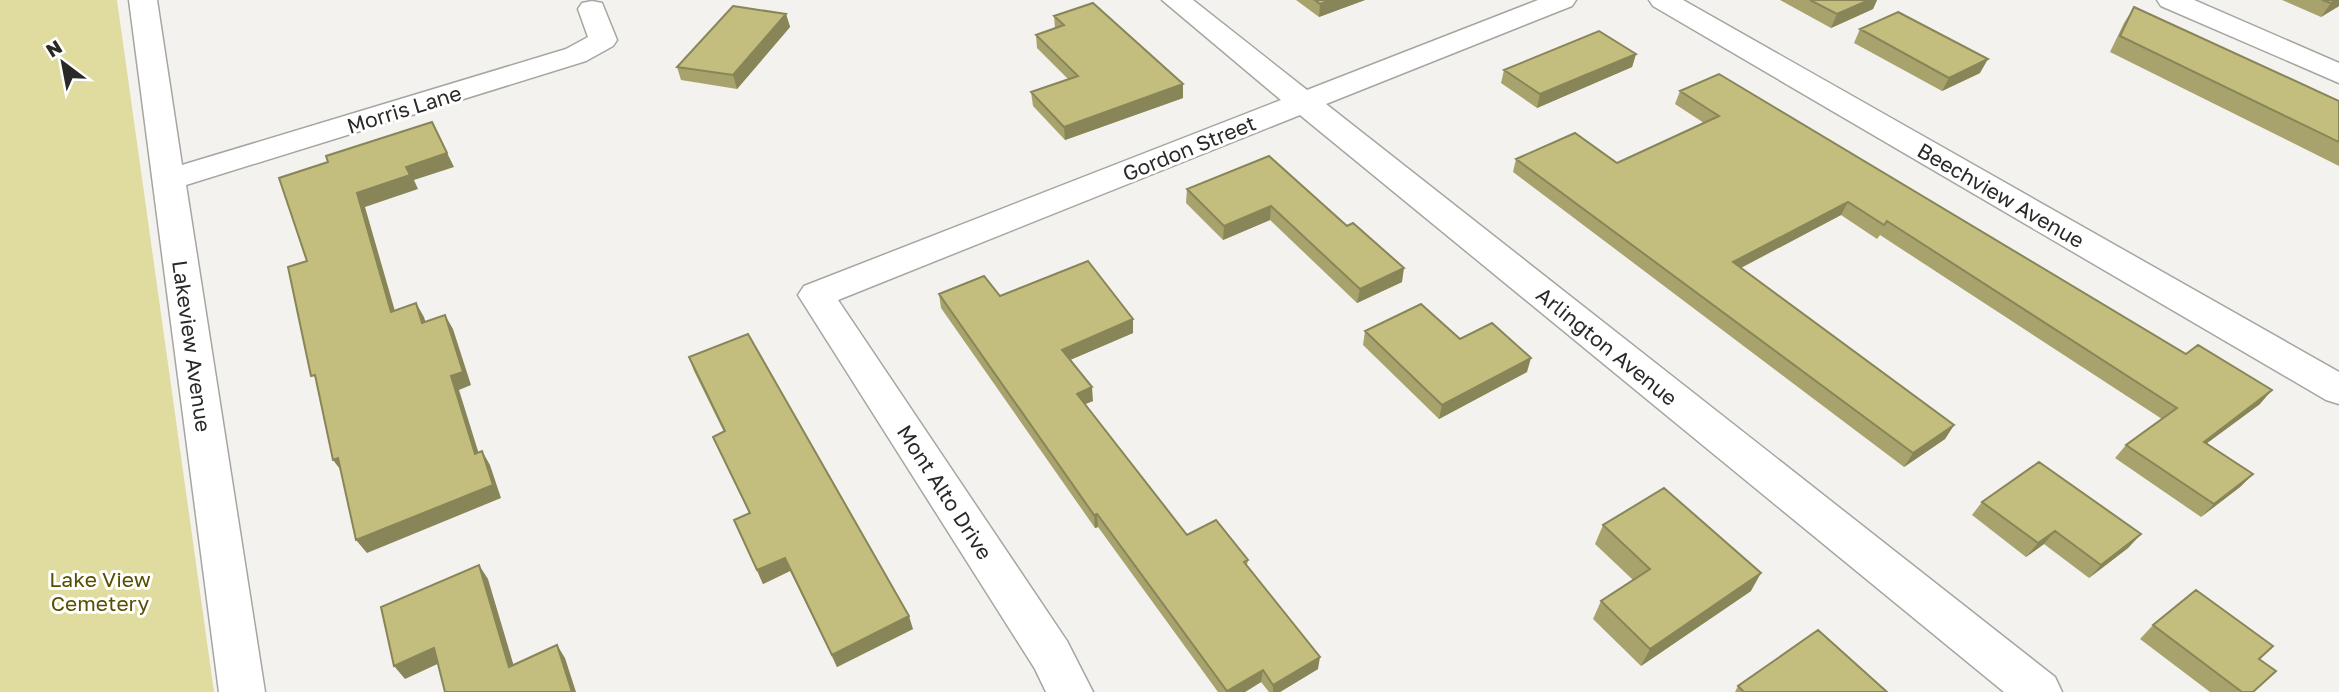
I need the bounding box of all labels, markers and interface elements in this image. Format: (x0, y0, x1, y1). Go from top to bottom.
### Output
north arrow (28, 28, 98, 98)
text: N (42, 35, 66, 62)
street label: Morris Lane (344, 79, 464, 139)
street label: Gordon Street (1119, 109, 1259, 187)
street label: Beechview Avenue (1913, 137, 2089, 253)
street label: Lakeview Avenue (167, 259, 217, 433)
street label: Arlington Avenue (1531, 281, 1683, 411)
street label: Mont Alto Drive (892, 420, 998, 564)
park label: Lake View Cemetery (49, 566, 151, 616)

